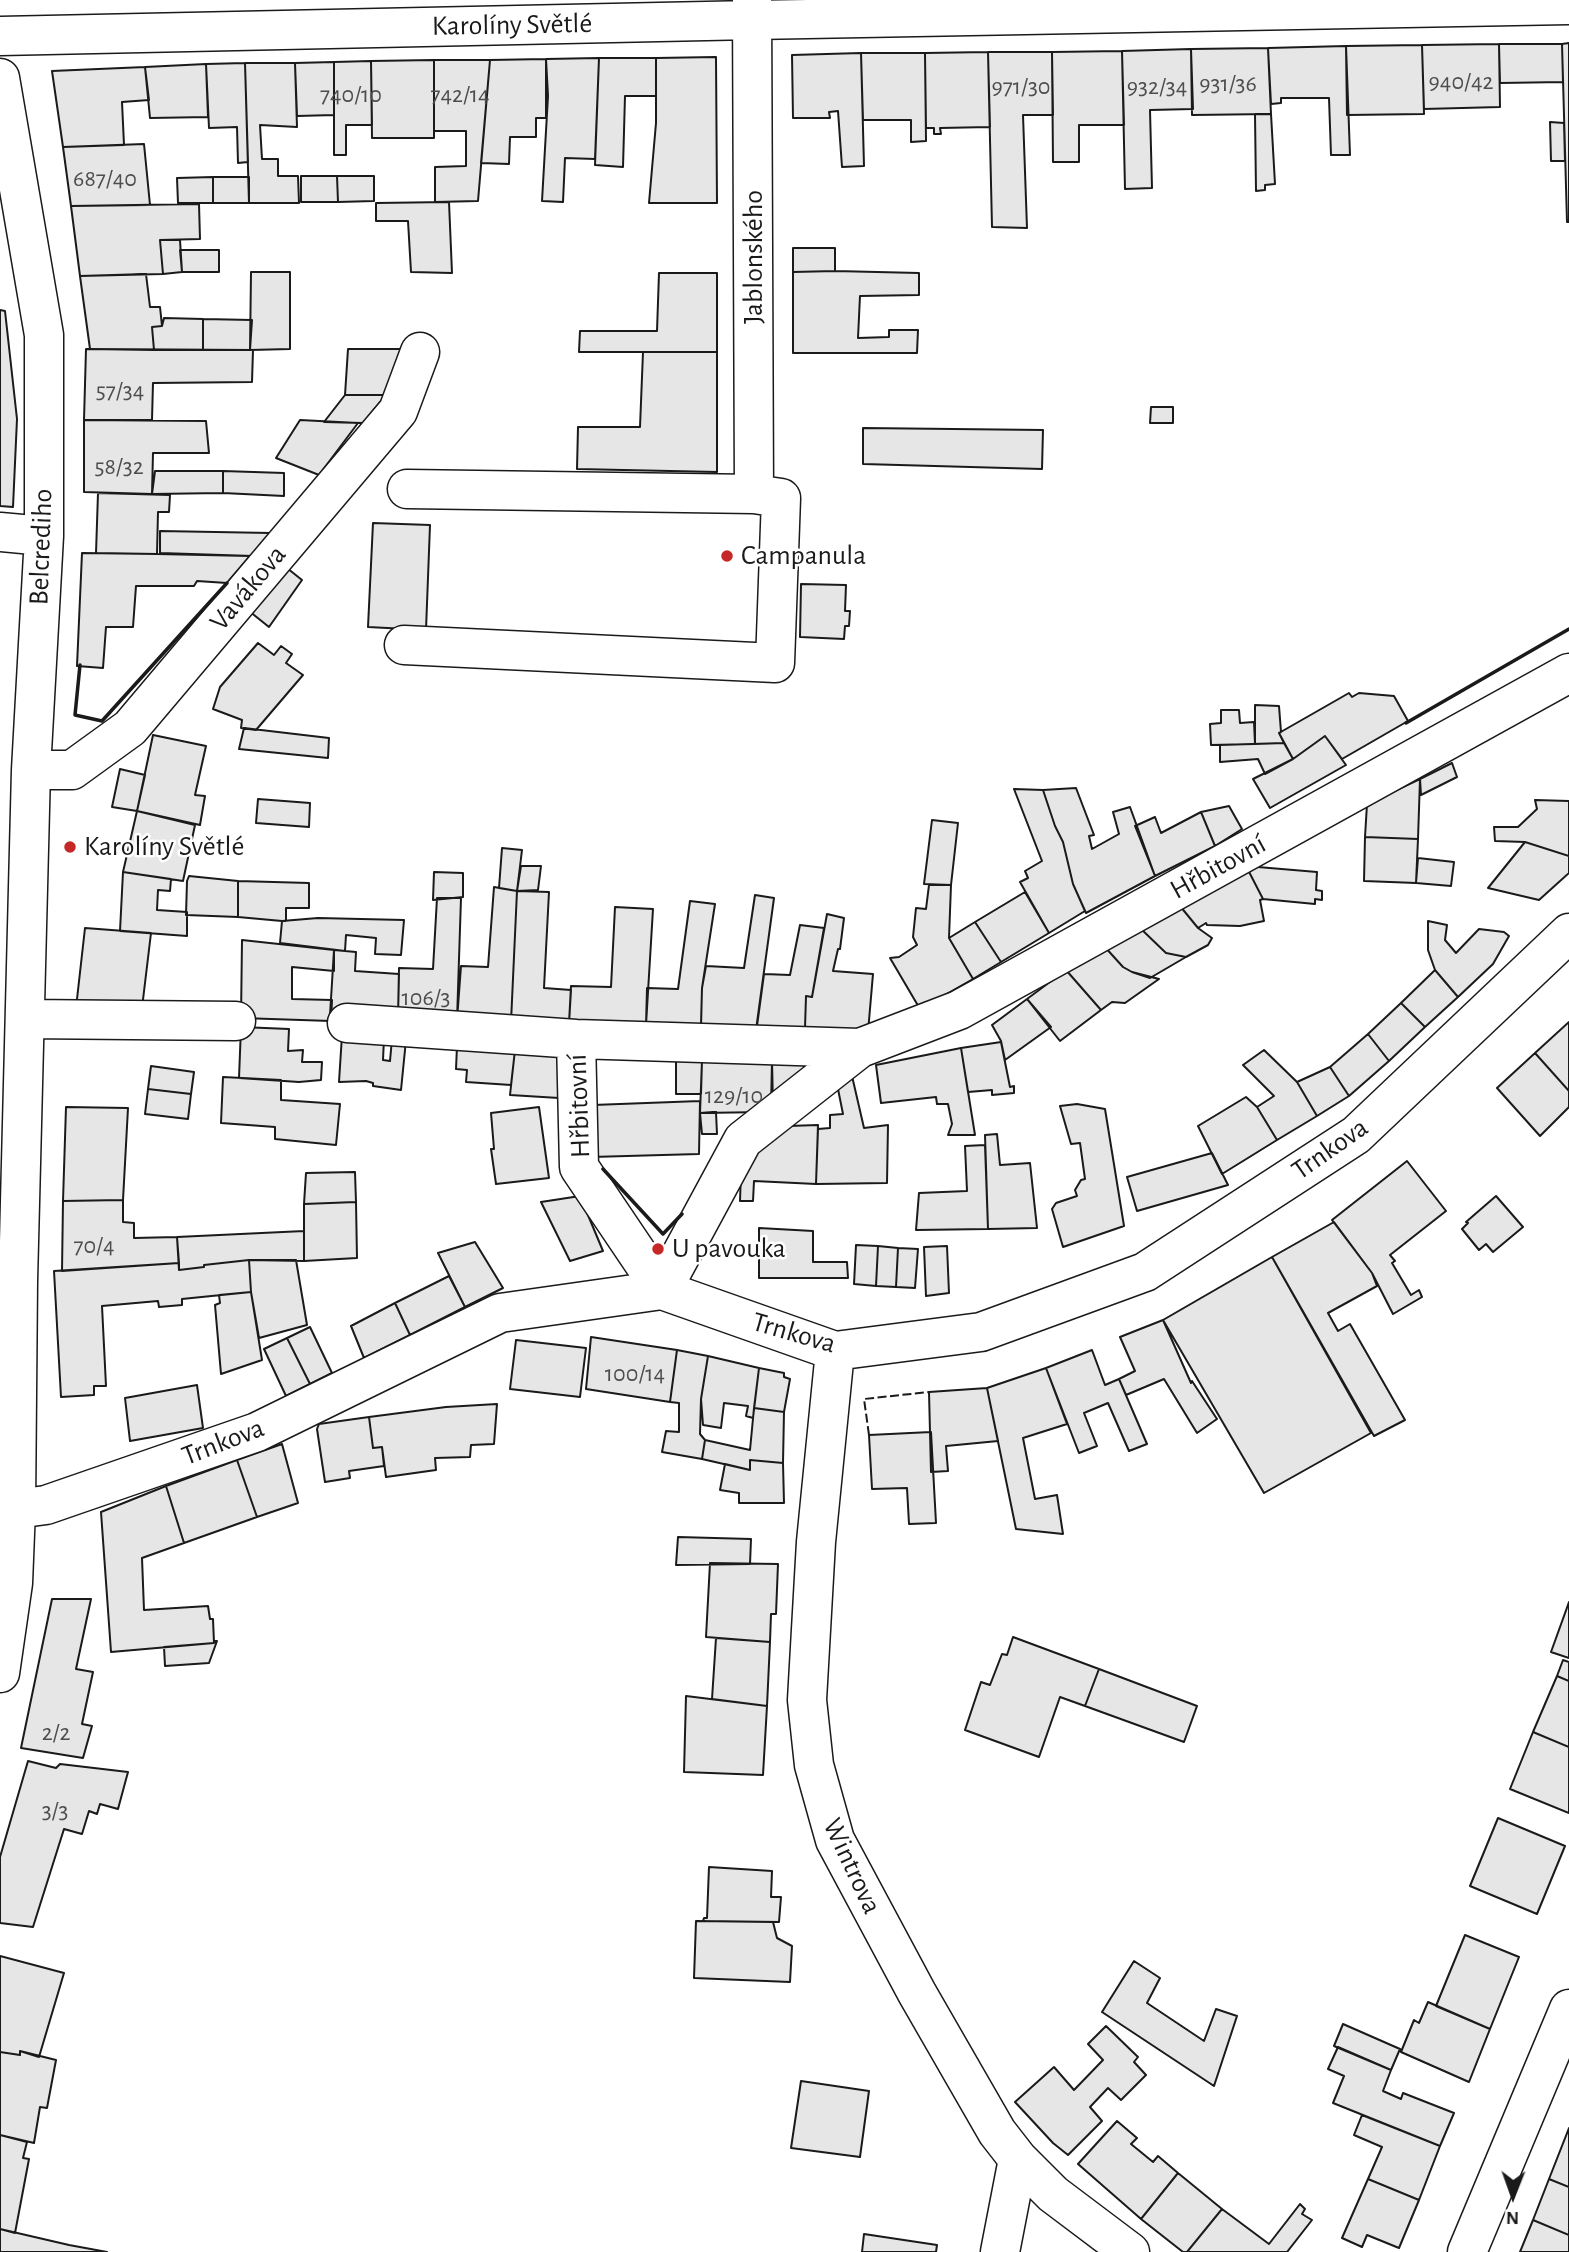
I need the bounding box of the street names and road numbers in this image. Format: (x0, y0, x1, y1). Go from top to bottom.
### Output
street label: Karolíny Světlé (432, 7, 592, 43)
street label: Jablonského (737, 190, 771, 324)
street label: Belcrediho (22, 488, 60, 606)
street label: Vavákova (203, 538, 293, 638)
street label: Hřbitovní (1164, 827, 1272, 907)
street label: Hřbitovní (560, 1053, 598, 1159)
street label: Trnkova (1285, 1111, 1375, 1187)
street label: Trnkova (748, 1305, 840, 1361)
street label: Trnkova (177, 1411, 269, 1473)
street label: Wintrova (815, 1813, 889, 1919)

